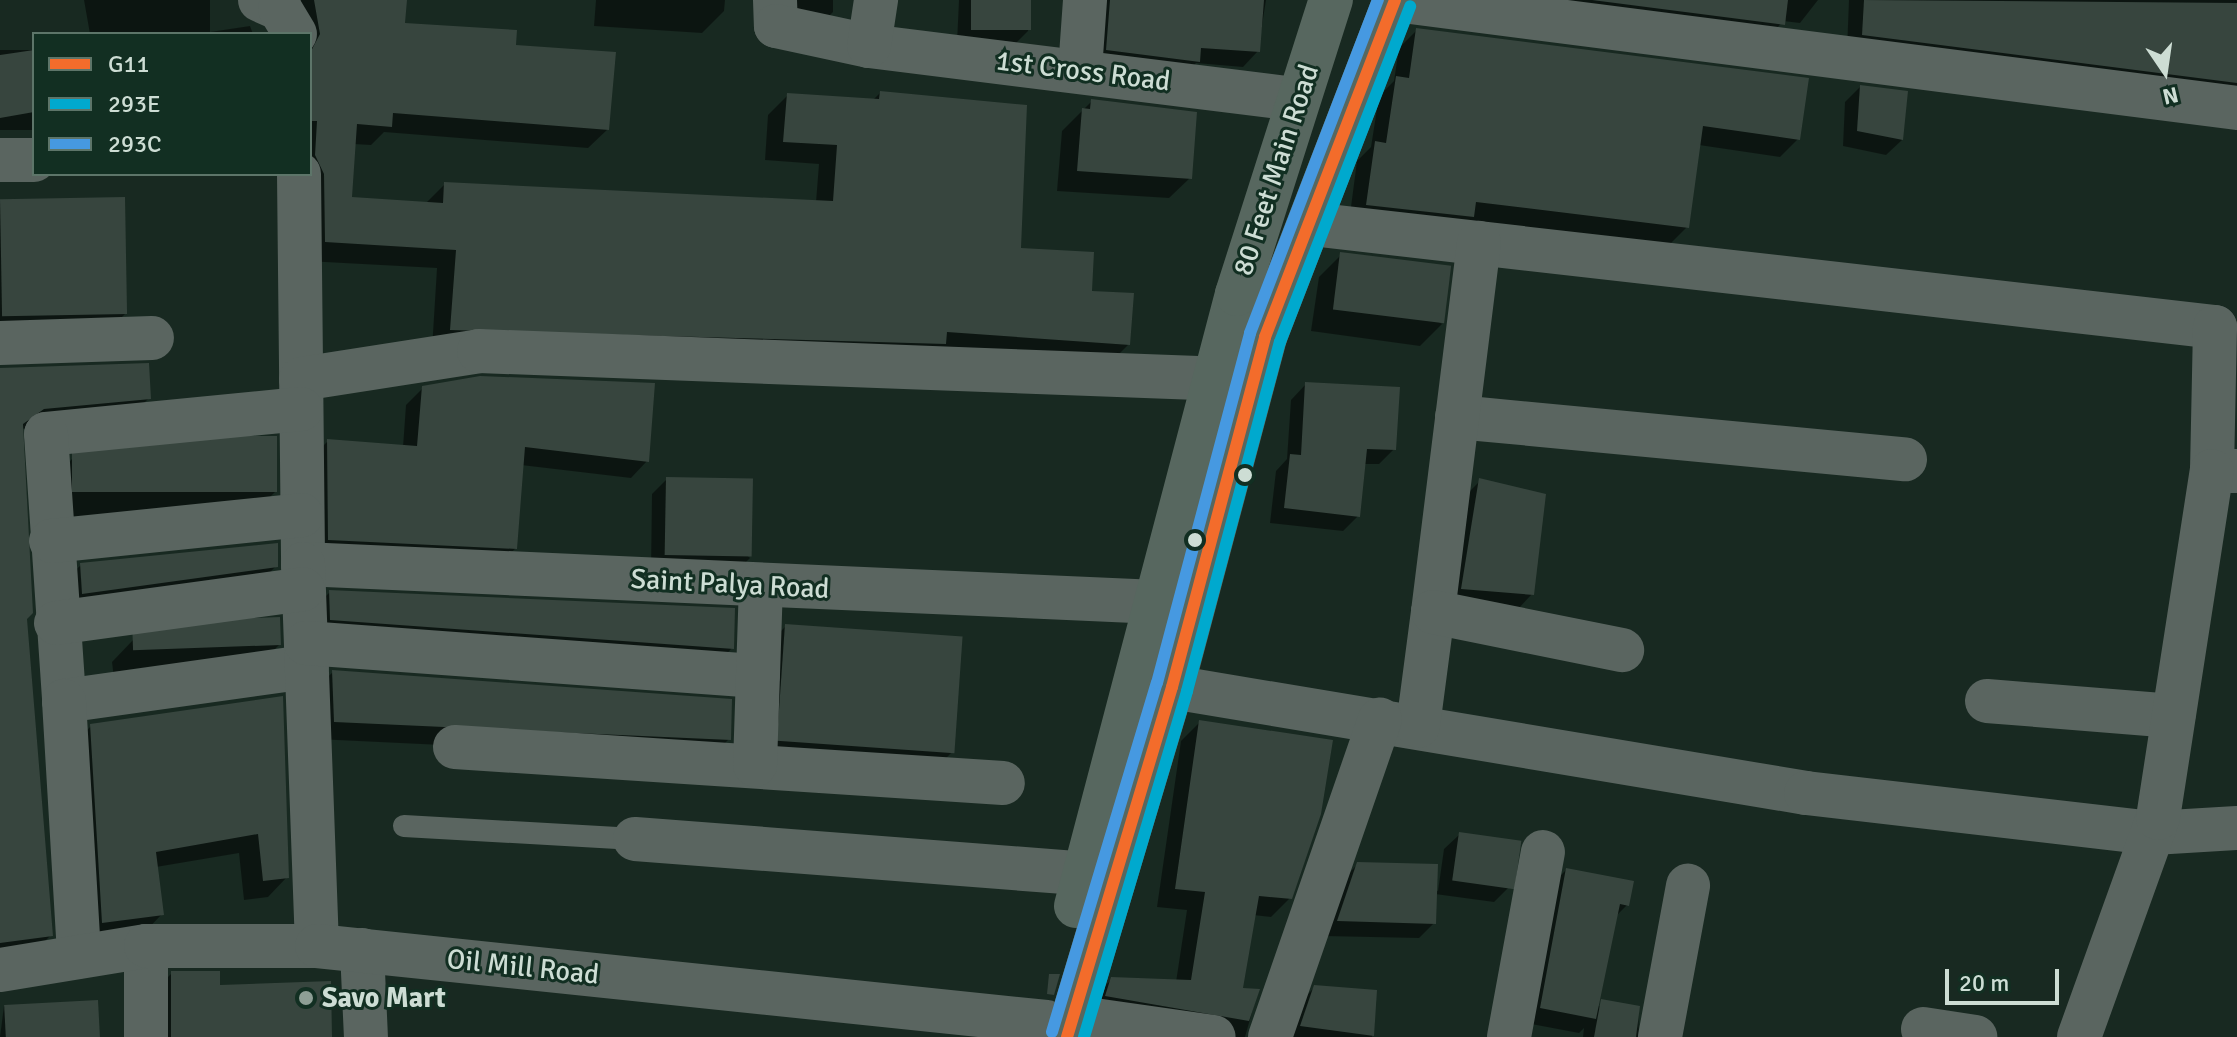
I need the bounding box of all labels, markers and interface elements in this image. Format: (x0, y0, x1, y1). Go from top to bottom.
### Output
legend (32, 32, 312, 176)
north arrow (2125, 32, 2205, 112)
street label: 1st Cross Road (994, 44, 1172, 98)
text: G11 (108, 49, 149, 79)
street label: 80 Feet Main Road (1226, 60, 1326, 280)
text: N (2160, 81, 2181, 111)
text: 293E (108, 89, 160, 119)
text: 293C (108, 129, 161, 159)
unlabelled marker (1237, 467, 1253, 483)
unlabelled marker (1187, 532, 1203, 548)
street label: Saint Palya Road (630, 562, 830, 606)
street label: Oil Mill Road (445, 942, 601, 992)
scale bar (1949, 953, 2063, 1003)
text: 20 m (1959, 968, 2009, 998)
place label: Savo Mart (322, 981, 446, 1015)
marker: Savo Mart (297, 989, 315, 1007)

